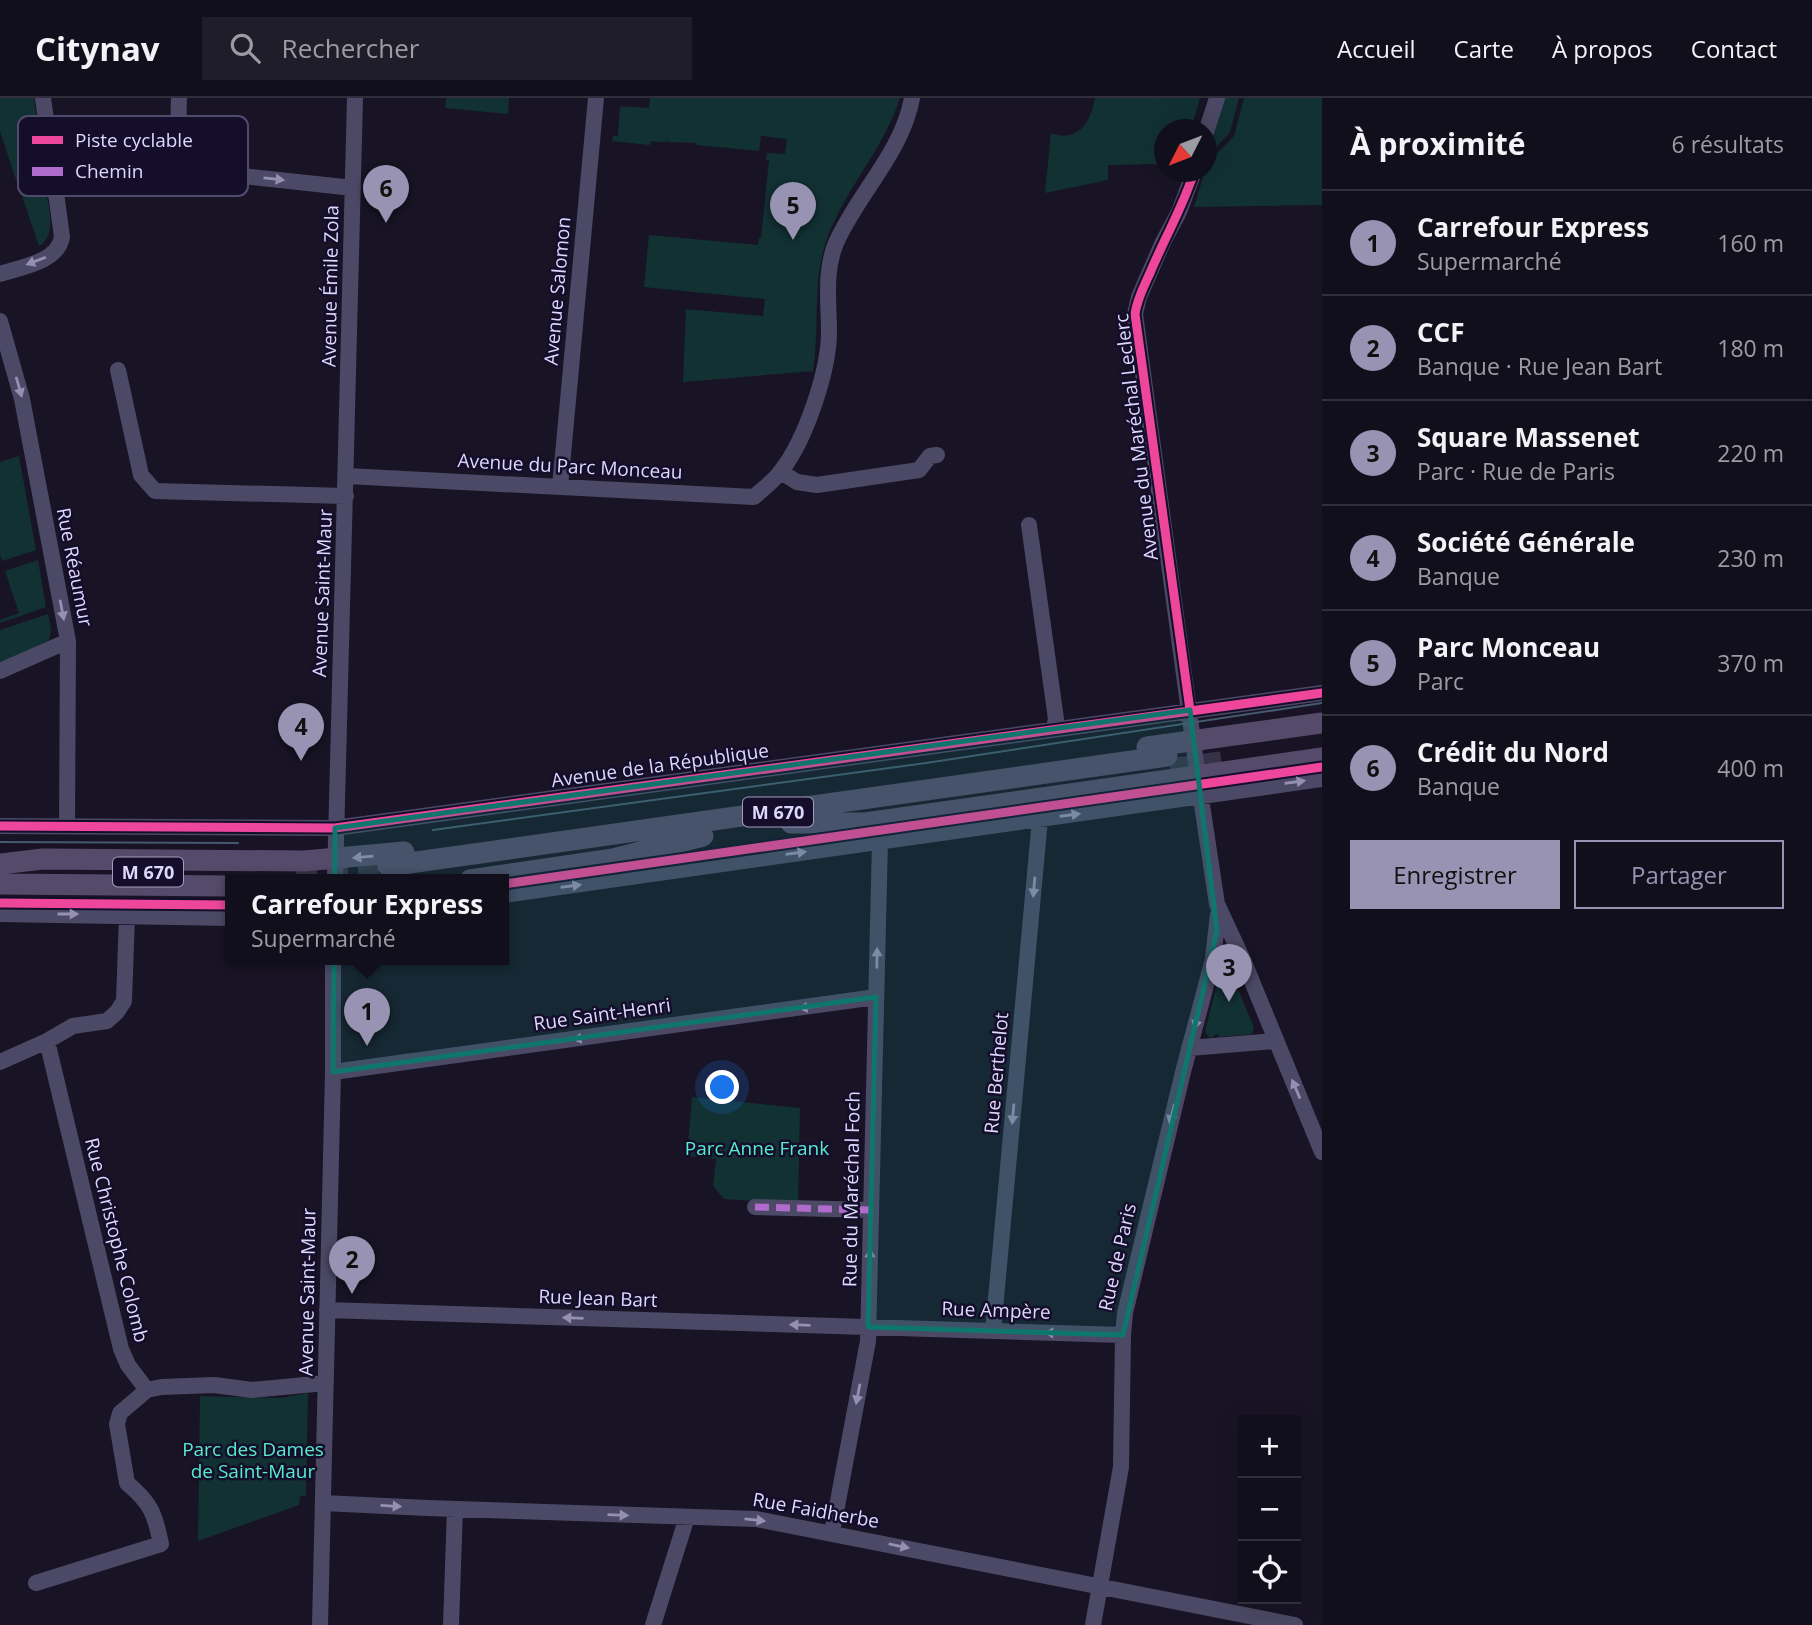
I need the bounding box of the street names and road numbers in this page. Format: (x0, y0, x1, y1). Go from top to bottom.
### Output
street label: Avenue Émile Zola (316, 205, 344, 367)
street label: Avenue Salomon (538, 216, 576, 366)
street label: Avenue du Maréchal Leclerc (1108, 312, 1164, 562)
street label: Avenue du Parc Monceau (457, 447, 683, 485)
street label: Rue Réaumur (51, 505, 99, 629)
street label: Avenue Saint-Maur (306, 508, 338, 678)
street label: Avenue de la République (550, 737, 770, 793)
road number: M 670 (743, 798, 813, 826)
road number: M 670 (113, 858, 183, 886)
street label: Rue Saint-Henri (532, 992, 672, 1036)
street label: Rue Berthelot (978, 1011, 1014, 1135)
street label: Rue du Maréchal Foch (836, 1091, 866, 1287)
street label: Rue Christophe Colomb (79, 1135, 155, 1345)
street label: Rue de Paris (1092, 1201, 1142, 1313)
street label: Avenue Saint-Maur (293, 1207, 321, 1376)
street label: Rue Jean Bart (538, 1283, 658, 1313)
street label: Rue Ampère (941, 1295, 1051, 1325)
street label: Rue Faidherbe (751, 1486, 881, 1534)

